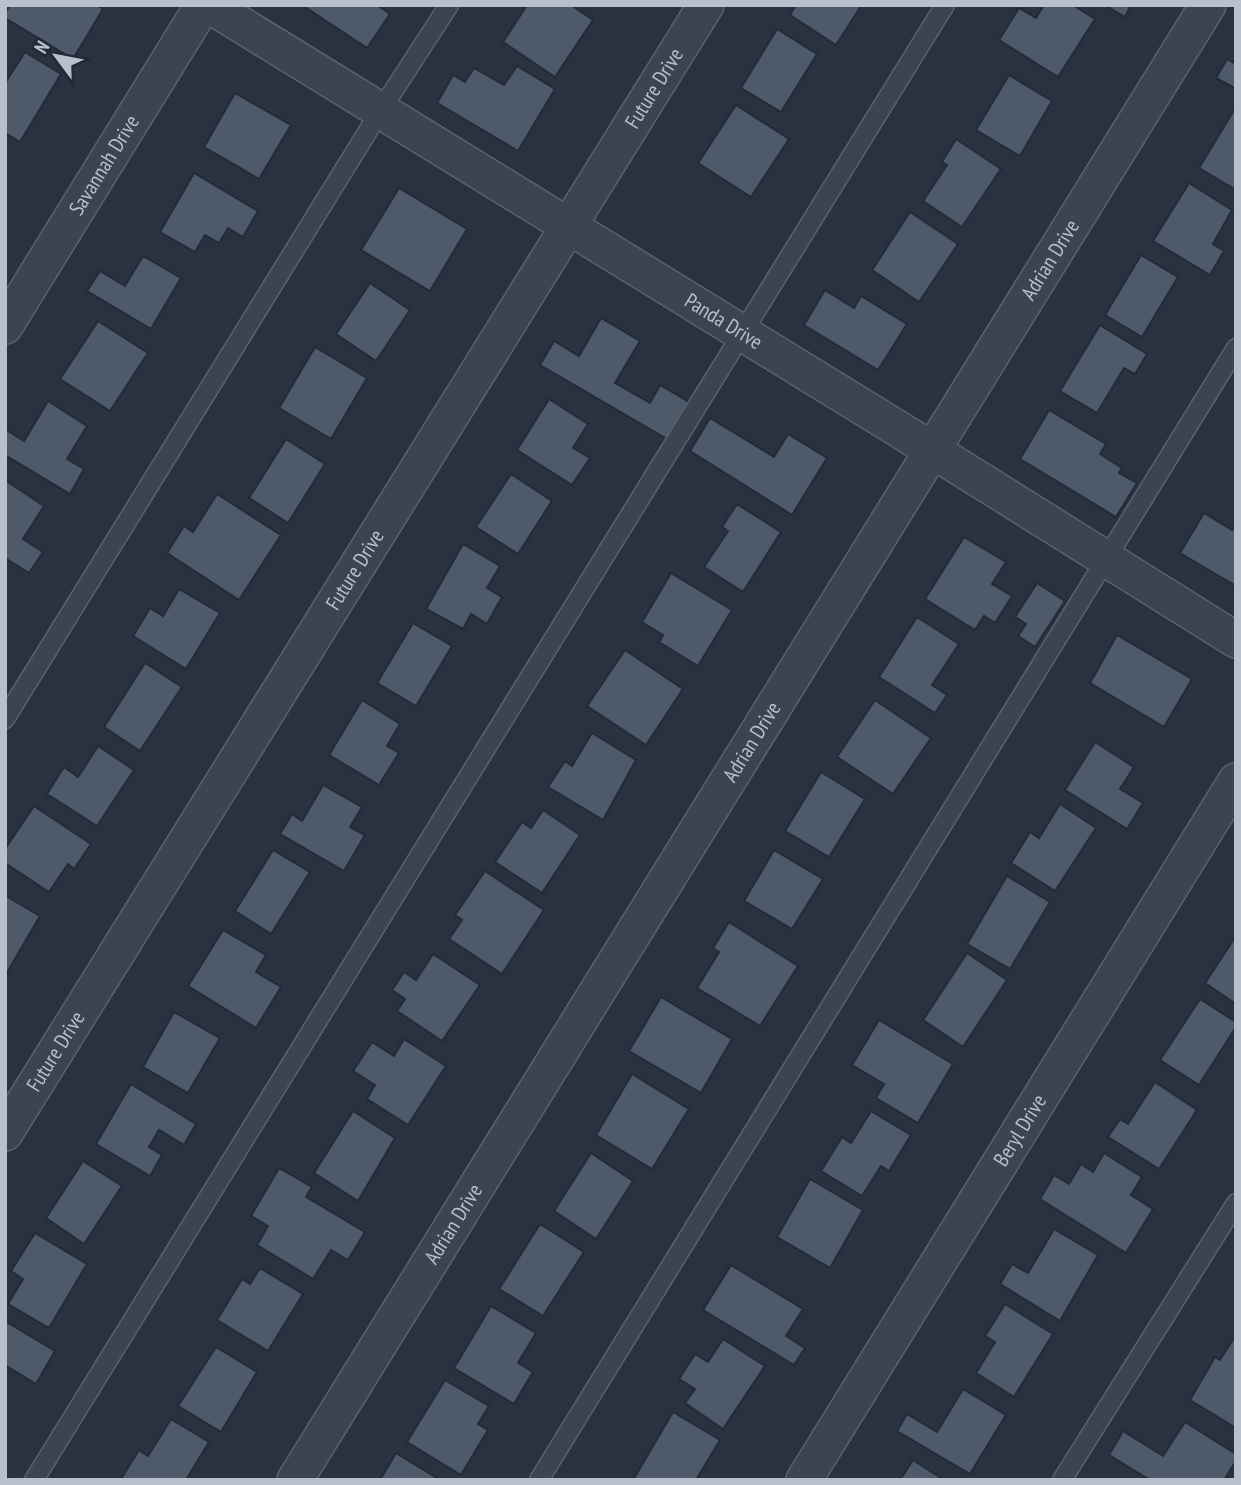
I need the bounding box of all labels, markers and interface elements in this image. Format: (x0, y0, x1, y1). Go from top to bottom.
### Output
north arrow (21, 21, 91, 91)
text: N (29, 36, 54, 58)
street label: Future Drive (619, 43, 689, 133)
street label: Savannah Drive (63, 110, 145, 220)
street label: Adrian Drive (1015, 214, 1085, 305)
street label: Panda Drive (680, 287, 768, 355)
street label: Future Drive (319, 524, 390, 615)
street label: Adrian Drive (716, 696, 786, 787)
street label: Future Drive (20, 1006, 90, 1096)
street label: Beryl Drive (987, 1089, 1052, 1171)
street label: Adrian Drive (418, 1179, 488, 1269)

